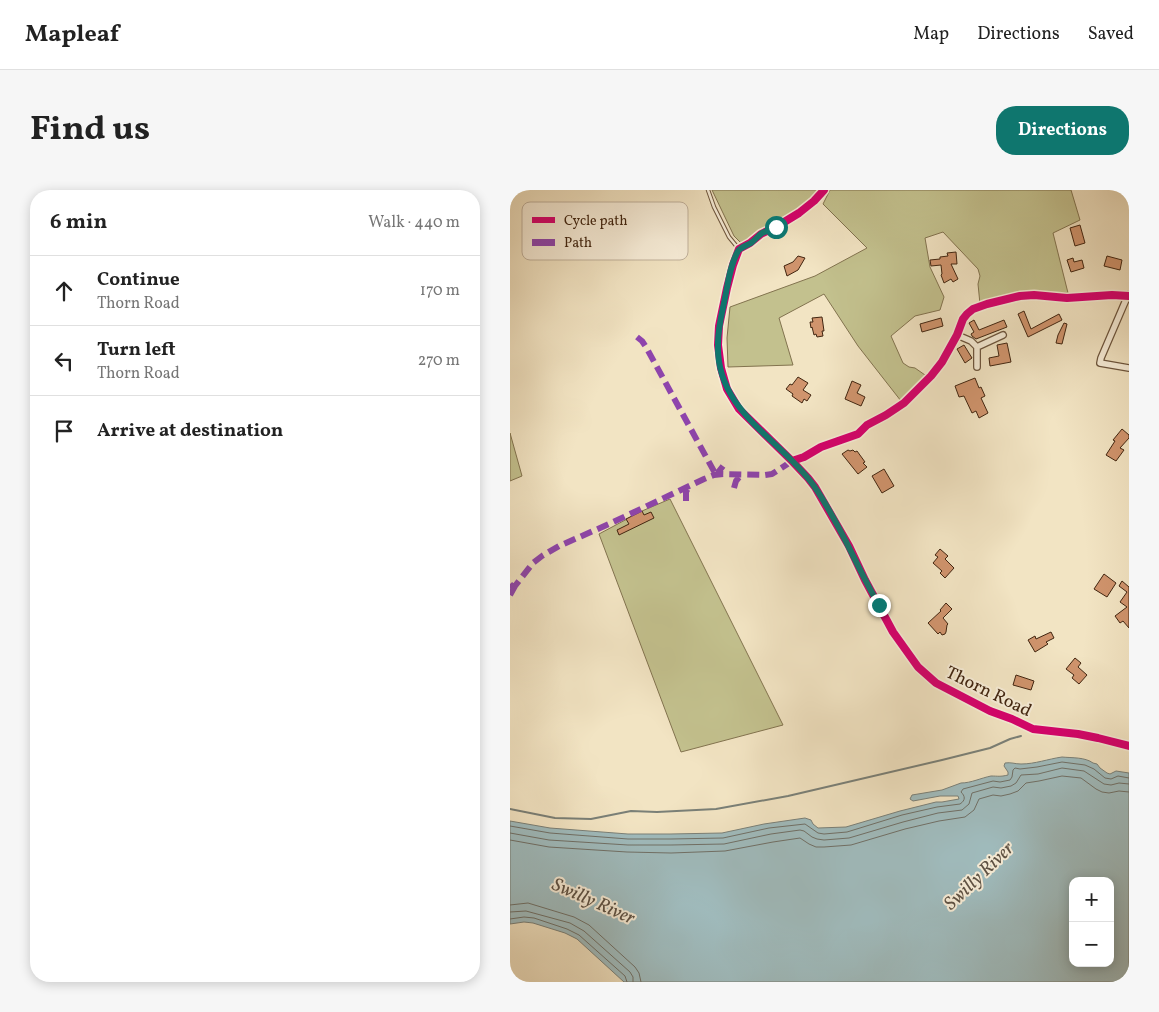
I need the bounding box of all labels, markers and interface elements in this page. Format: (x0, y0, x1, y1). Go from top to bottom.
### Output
text: Mapleaf (25, 18, 119, 52)
text: Map (913, 22, 949, 47)
text: Directions (977, 22, 1060, 47)
text: Saved (1088, 22, 1134, 47)
text: Find us (30, 106, 150, 154)
button: Directions (996, 106, 1129, 155)
legend (522, 202, 688, 260)
text: 6 min (50, 208, 107, 237)
text: Walk · 440 m (368, 212, 460, 234)
text: Cycle path (564, 212, 628, 231)
route start (765, 216, 788, 239)
text: Path (564, 234, 592, 253)
text: Continue (97, 267, 180, 293)
icon: ahead (50, 277, 78, 305)
text: 170 m (420, 280, 460, 302)
text: Thorn Road (97, 293, 180, 315)
text: Turn left (97, 337, 176, 363)
icon: left (50, 347, 78, 375)
text: 270 m (418, 350, 460, 372)
text: Thorn Road (97, 363, 180, 385)
icon: arrive (50, 417, 78, 445)
text: Arrive at destination (97, 418, 283, 444)
route end (868, 594, 891, 617)
street label: Thorn Road (941, 661, 1036, 724)
water label: Swilly River (939, 836, 1021, 916)
water label: Swilly River (548, 872, 640, 932)
map controls (1069, 877, 1114, 967)
button: + (1069, 877, 1114, 922)
button: − (1069, 922, 1114, 967)

